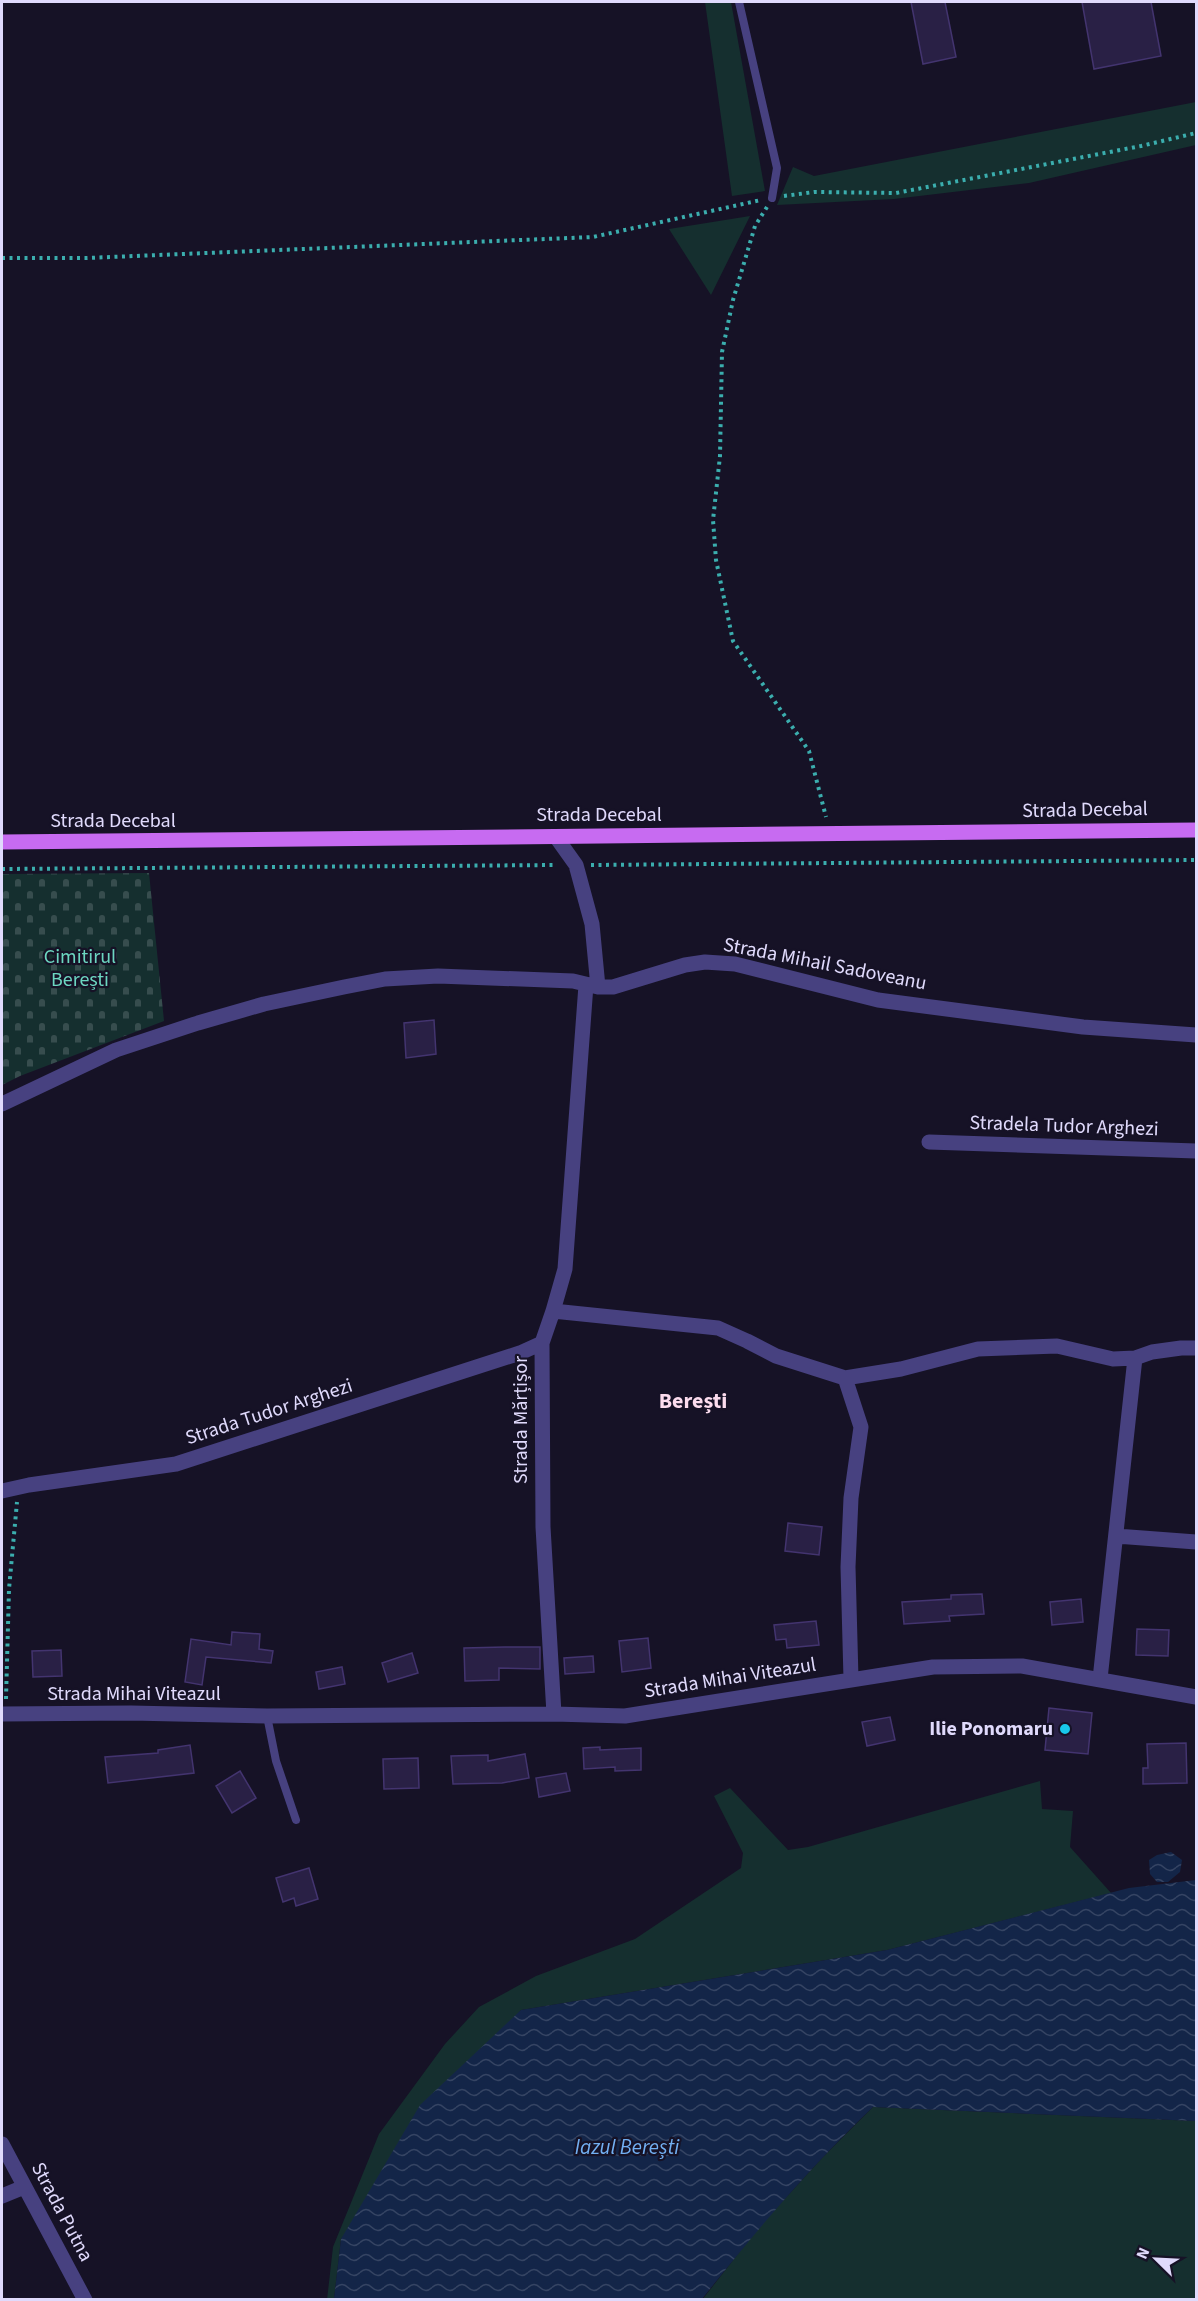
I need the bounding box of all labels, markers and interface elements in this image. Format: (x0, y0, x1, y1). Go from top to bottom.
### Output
street label: Strada Decebal (1022, 795, 1148, 825)
street label: Strada Decebal (536, 801, 662, 829)
street label: Strada Decebal (50, 807, 176, 835)
street label: Strada Mihail Sadoveanu (721, 931, 929, 997)
park label: Cimitirul Berești (44, 943, 116, 994)
street label: Stradela Tudor Arghezi (969, 1109, 1159, 1143)
street label: Strada Mărțișor (507, 1356, 535, 1484)
street label: Strada Tudor Arghezi (182, 1372, 356, 1452)
district label: Berești (659, 1385, 727, 1417)
street label: Strada Mihai Viteazul (642, 1651, 818, 1705)
street label: Strada Mihai Viteazul (47, 1680, 221, 1708)
place label: Ilie Ponomaru (929, 1715, 1053, 1743)
marker: Ilie Ponomaru (1058, 1722, 1072, 1736)
water label: Iazul Berești (575, 2132, 680, 2162)
street label: Strada Putna (24, 2157, 100, 2267)
north arrow (1126, 2229, 1186, 2289)
text: N (1131, 2244, 1155, 2263)

